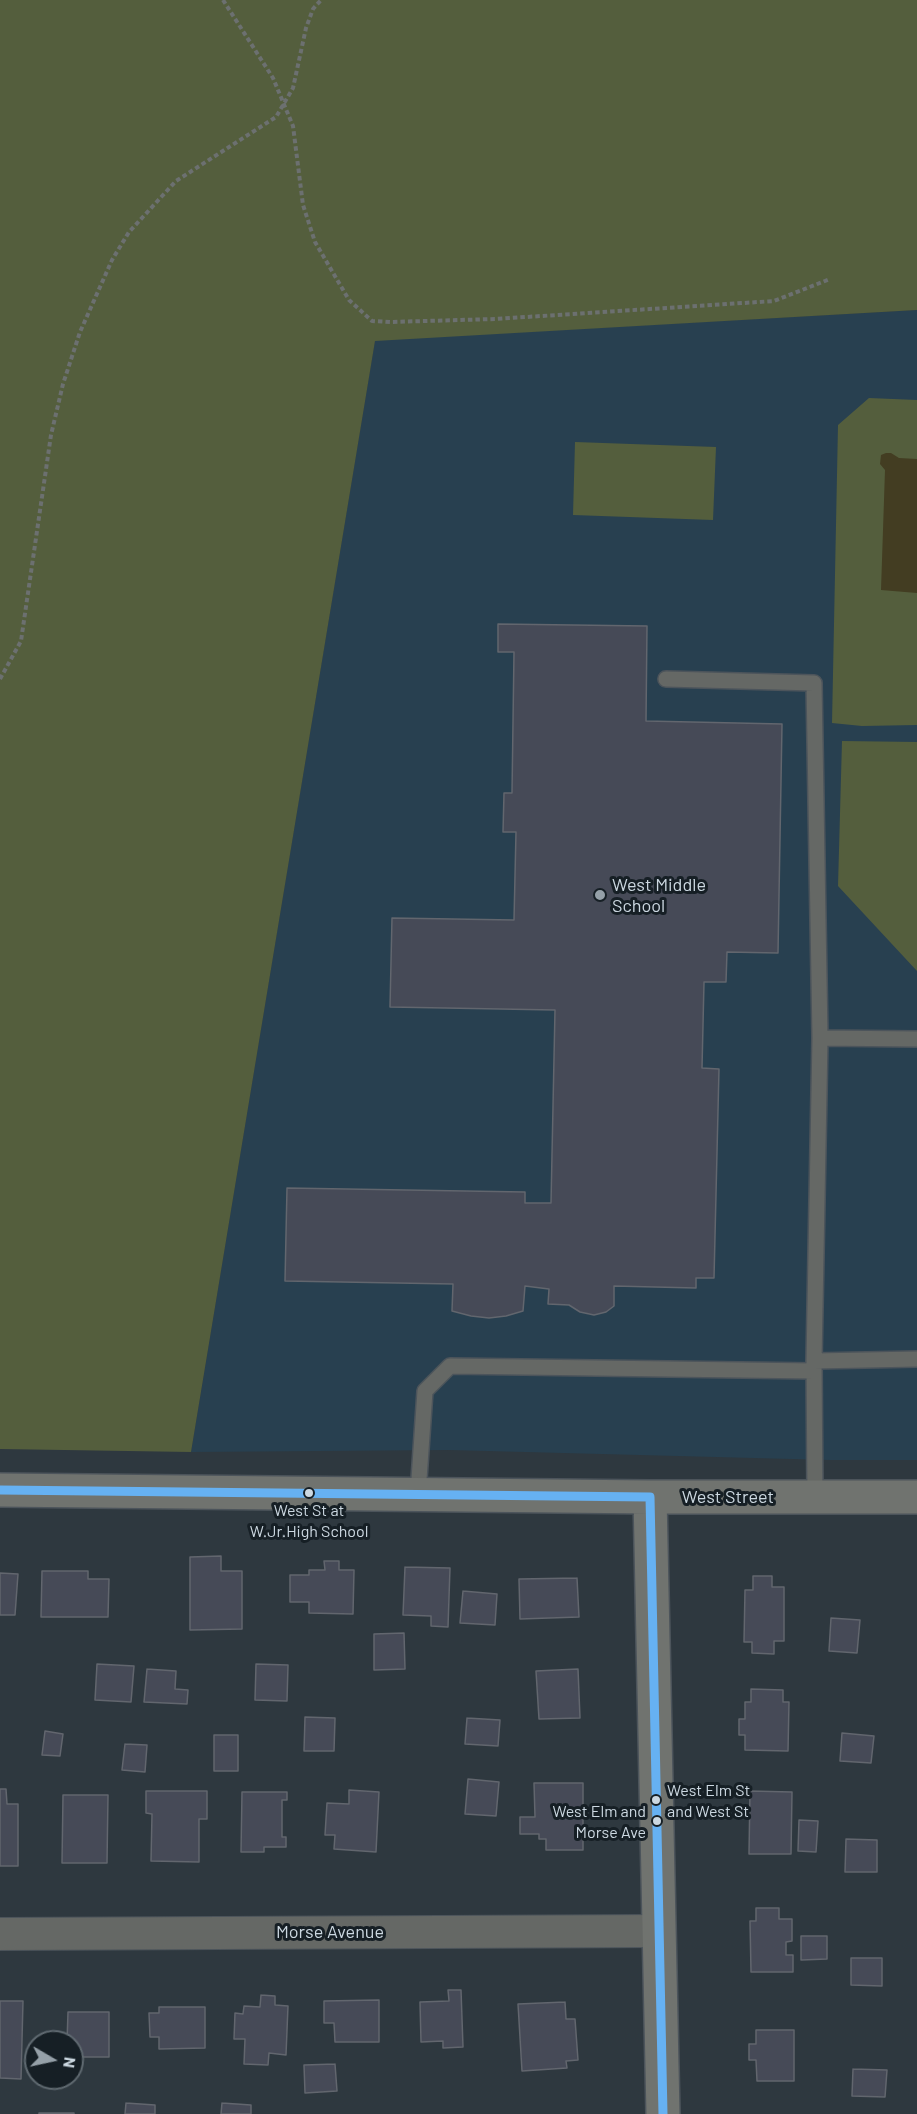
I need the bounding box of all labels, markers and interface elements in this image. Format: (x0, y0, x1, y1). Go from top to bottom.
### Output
place label: West Middle School (612, 874, 706, 916)
marker: West Middle School (593, 888, 607, 902)
street label: West Street (682, 1486, 774, 1508)
marker: West St at W.Jr.High School (303, 1487, 315, 1499)
place label: West St at W.Jr.High School (250, 1501, 368, 1539)
place label: West Elm St and West St (667, 1781, 750, 1819)
marker: West Elm St and West St (650, 1794, 662, 1806)
place label: West Elm and Morse Ave (552, 1802, 646, 1840)
marker: West Elm and Morse Ave (651, 1815, 663, 1827)
street label: Morse Avenue (276, 1921, 384, 1943)
north arrow (24, 2030, 84, 2090)
text: N (60, 2056, 81, 2069)

